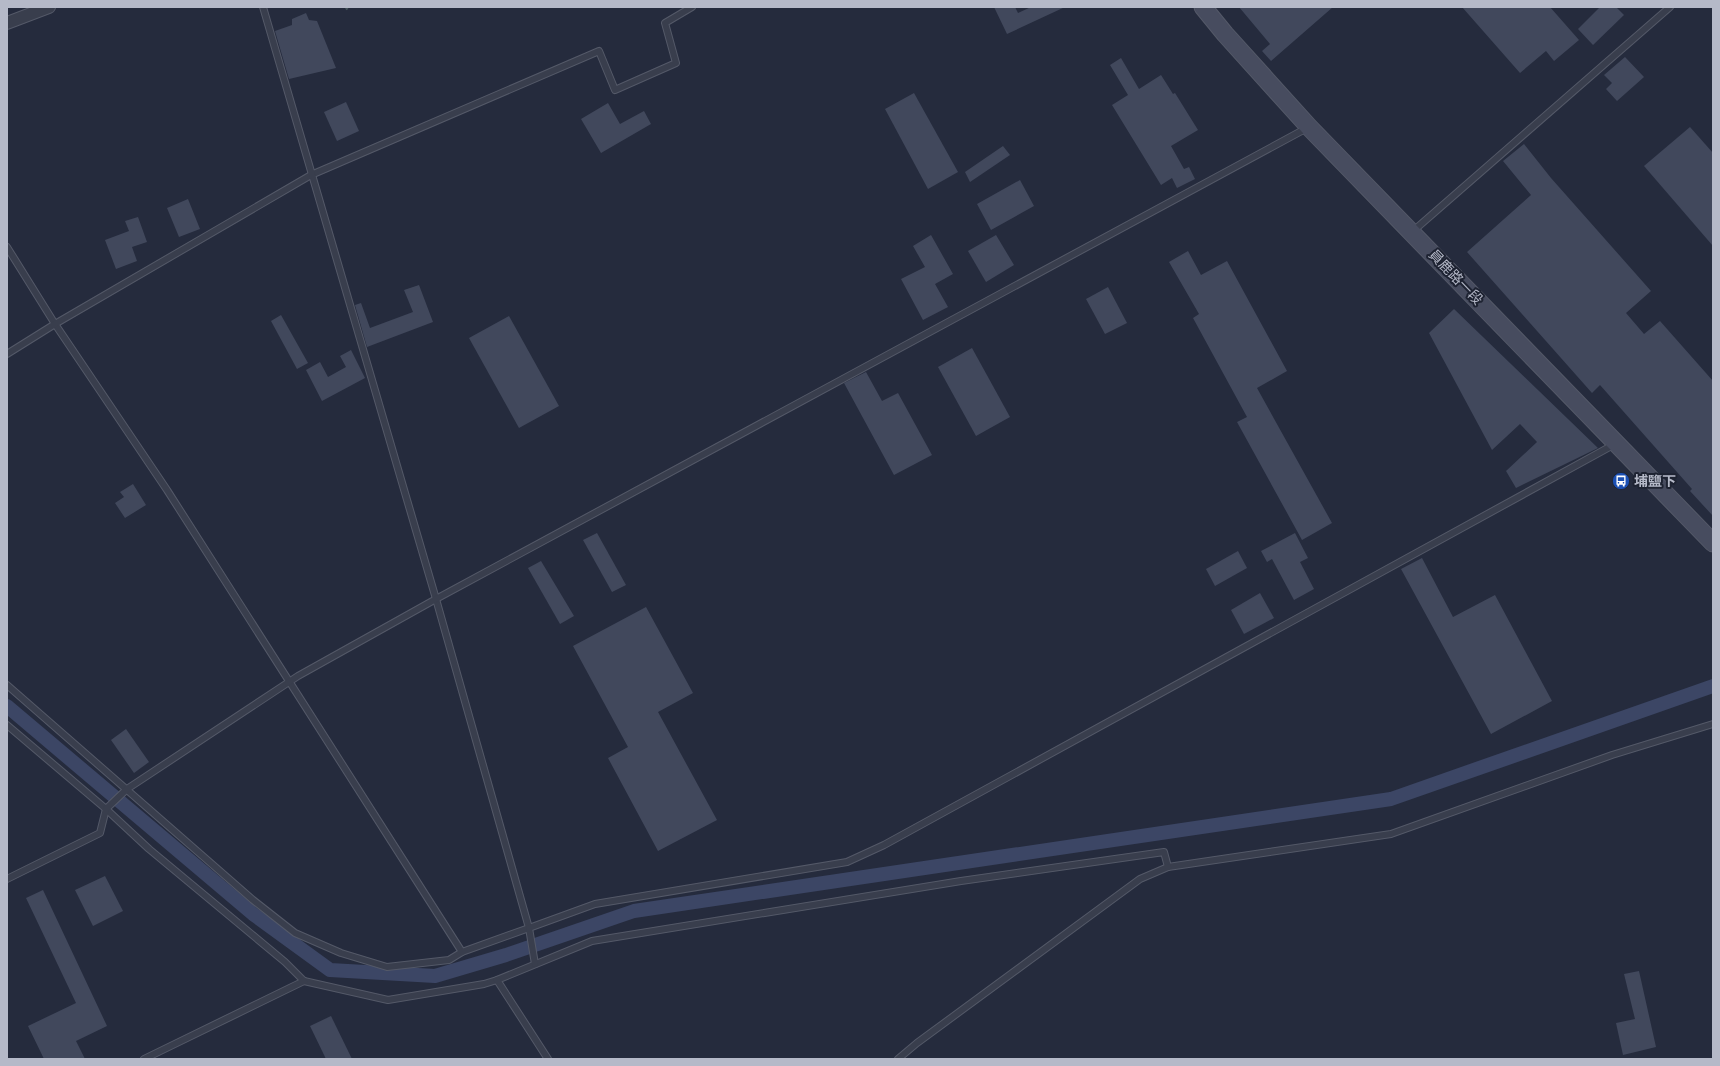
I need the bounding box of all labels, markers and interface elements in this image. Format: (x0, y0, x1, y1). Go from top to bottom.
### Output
street label: 員鹿路一段 (1426, 246, 1486, 308)
bus stop icon: 埔鹽下 (1611, 471, 1631, 491)
place label: 埔鹽下 (1634, 473, 1676, 489)

